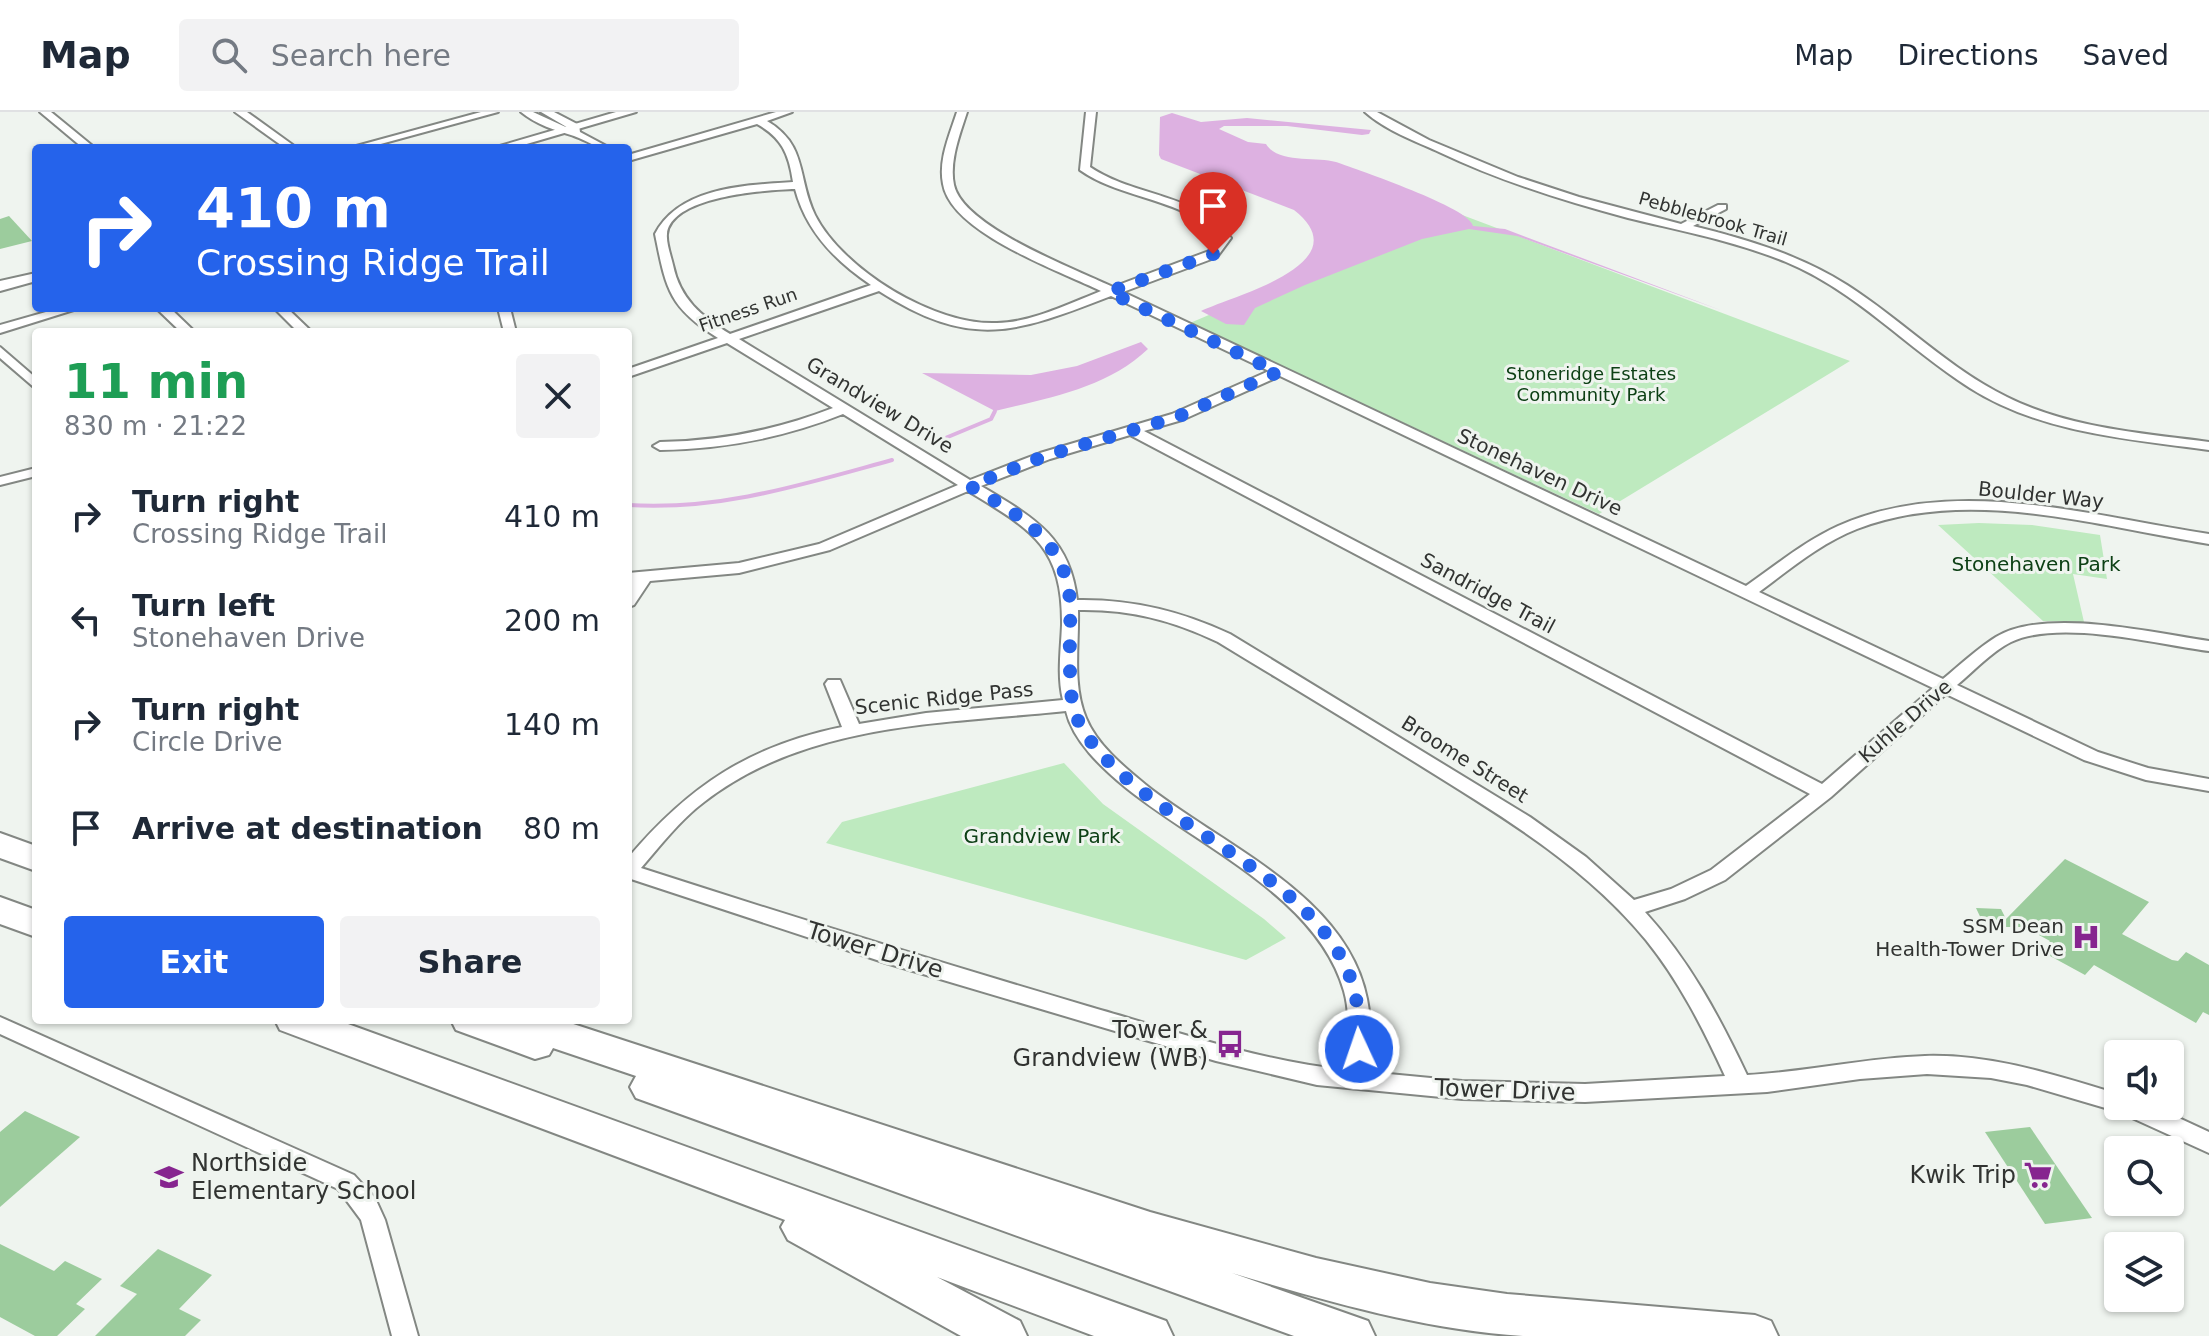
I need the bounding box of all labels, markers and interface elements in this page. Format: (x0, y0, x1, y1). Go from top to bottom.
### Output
search box (179, 19, 739, 91)
text: Map (40, 33, 131, 77)
icon: search (207, 33, 251, 77)
text: Search here (271, 38, 451, 73)
text: Map (1794, 39, 1853, 72)
text: Directions (1897, 39, 2038, 72)
text: Saved (2082, 39, 2169, 72)
pin (1179, 172, 1247, 254)
text: 410 m (196, 175, 391, 240)
icon: right (64, 176, 168, 280)
icon: arrive (1191, 184, 1235, 228)
street label: Pebblebrook Trail (1636, 187, 1790, 250)
text: Crossing Ridge Trail (196, 242, 550, 283)
street label: Fitness Run (696, 283, 800, 336)
street label: Grandview Drive (802, 352, 958, 458)
text: 11 min (64, 353, 248, 409)
button: close (516, 354, 600, 438)
park label: Stoneridge Estates Community Park (1506, 363, 1676, 405)
text: 830 m · 21:22 (64, 411, 247, 441)
street label: Stonehaven Drive (1454, 423, 1626, 521)
street label: Boulder Way (1977, 476, 2105, 514)
text: Turn right (132, 484, 299, 519)
icon: right (64, 494, 108, 538)
text: 410 m (504, 499, 600, 534)
text: Crossing Ridge Trail (132, 519, 387, 549)
street label: Sandridge Trail (1417, 547, 1559, 639)
park label: Stonehaven Park (1951, 552, 2121, 576)
text: Turn left (132, 588, 275, 623)
icon: left (64, 598, 108, 642)
text: 200 m (504, 603, 600, 638)
text: Stonehaven Drive (132, 623, 365, 653)
street label: Kuhle Drive (1854, 674, 1956, 768)
street label: Scenic Ridge Pass (854, 677, 1034, 719)
text: Turn right (132, 692, 299, 727)
icon: right (64, 702, 108, 746)
text: 140 m (504, 707, 600, 742)
street label: Broome Street (1397, 710, 1533, 808)
text: Circle Drive (132, 727, 283, 757)
icon: arrive (64, 806, 108, 850)
text: Arrive at destination (132, 811, 483, 846)
text: 80 m (523, 811, 600, 846)
park label: Grandview Park (964, 824, 1121, 848)
place label: SSM Dean Health-Tower Drive (1875, 914, 2064, 961)
button: Exit (64, 916, 324, 1008)
button: Share (340, 916, 600, 1008)
street label: Tower Drive (802, 916, 947, 984)
hospital icon: SSM Dean Health-Tower Drive (2071, 922, 2101, 952)
position arrow (1317, 1007, 1401, 1091)
place label: Tower & Grandview (WB) (1013, 1016, 1208, 1072)
bus stop icon: Tower & Grandview (WB) (1215, 1029, 1245, 1059)
map controls (2104, 1040, 2184, 1312)
button: sound (2104, 1040, 2184, 1120)
street label: Tower Drive (1433, 1074, 1576, 1106)
button: search (2104, 1136, 2184, 1216)
place label: Northside Elementary School (191, 1149, 416, 1205)
supermarket icon: Kwik Trip (2023, 1160, 2053, 1190)
place label: Kwik Trip (1910, 1161, 2016, 1189)
school or university icon: Northside Elementary School (154, 1162, 184, 1192)
button: layers (2104, 1232, 2184, 1312)

